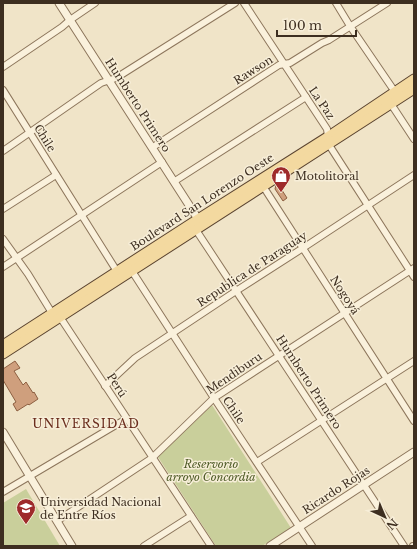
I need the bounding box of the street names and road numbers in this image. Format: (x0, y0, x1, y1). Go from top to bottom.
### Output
street label: Rawson (231, 52, 276, 87)
street label: Humberto Primero (102, 55, 174, 155)
street label: La Paz (306, 84, 338, 122)
street label: Chile (31, 122, 59, 154)
street label: Boulevard San Lorenzo Oeste (128, 150, 276, 254)
street label: Republica de Paraguay (195, 228, 309, 310)
street label: Nogoyá (327, 273, 363, 318)
street label: Humberto Primero (273, 332, 345, 432)
street label: Mendiburu (204, 349, 265, 397)
street label: Perú (104, 370, 130, 400)
street label: Chile (220, 394, 248, 426)
street label: Ricardo Rojas (300, 463, 372, 517)

